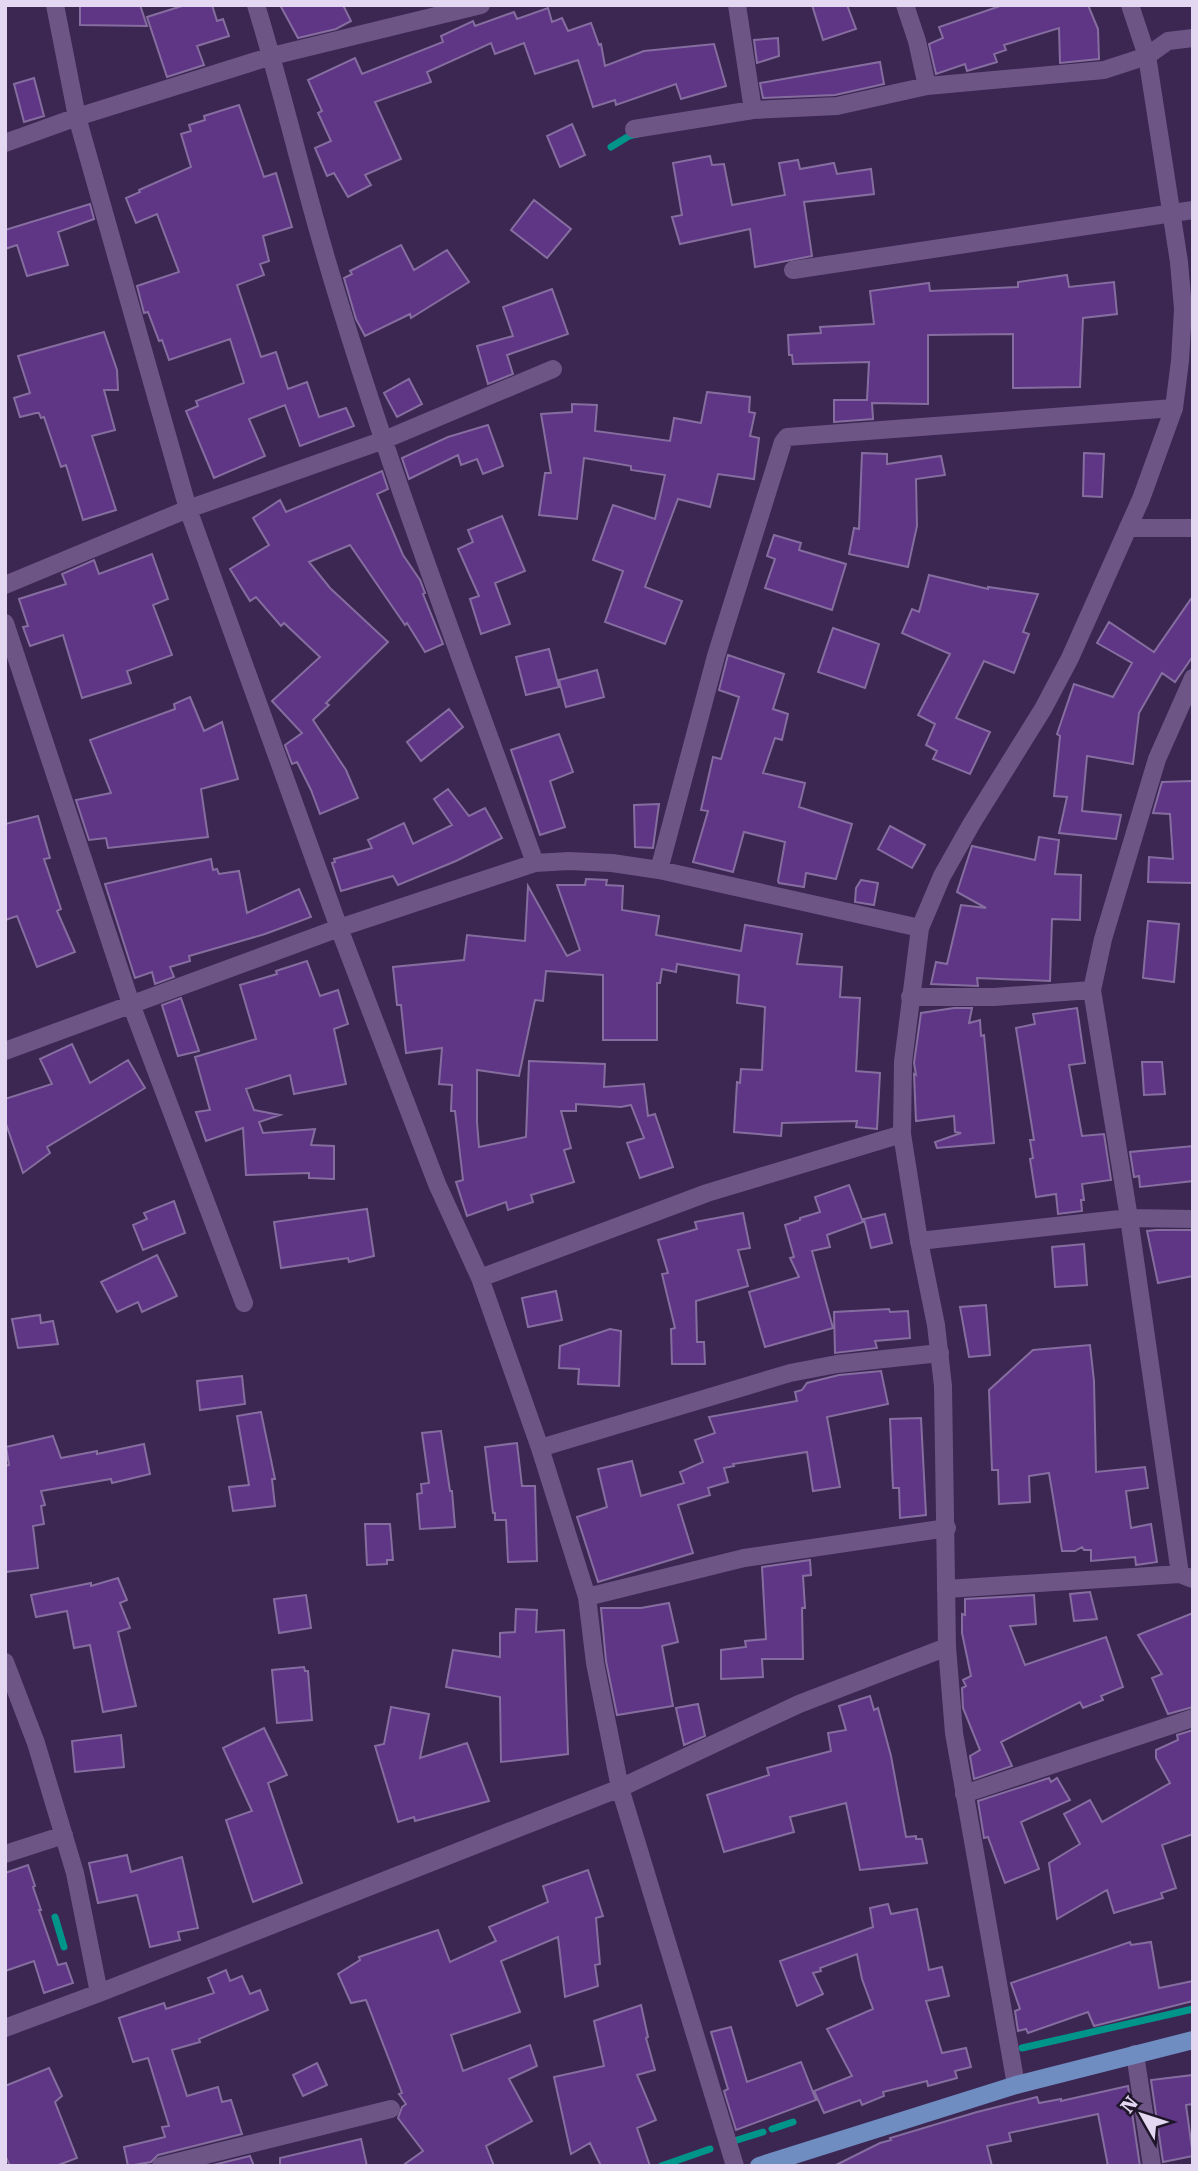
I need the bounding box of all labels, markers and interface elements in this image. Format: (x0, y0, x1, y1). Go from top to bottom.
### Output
north arrow (1107, 2080, 1177, 2150)
text: N (1116, 2091, 1143, 2118)

